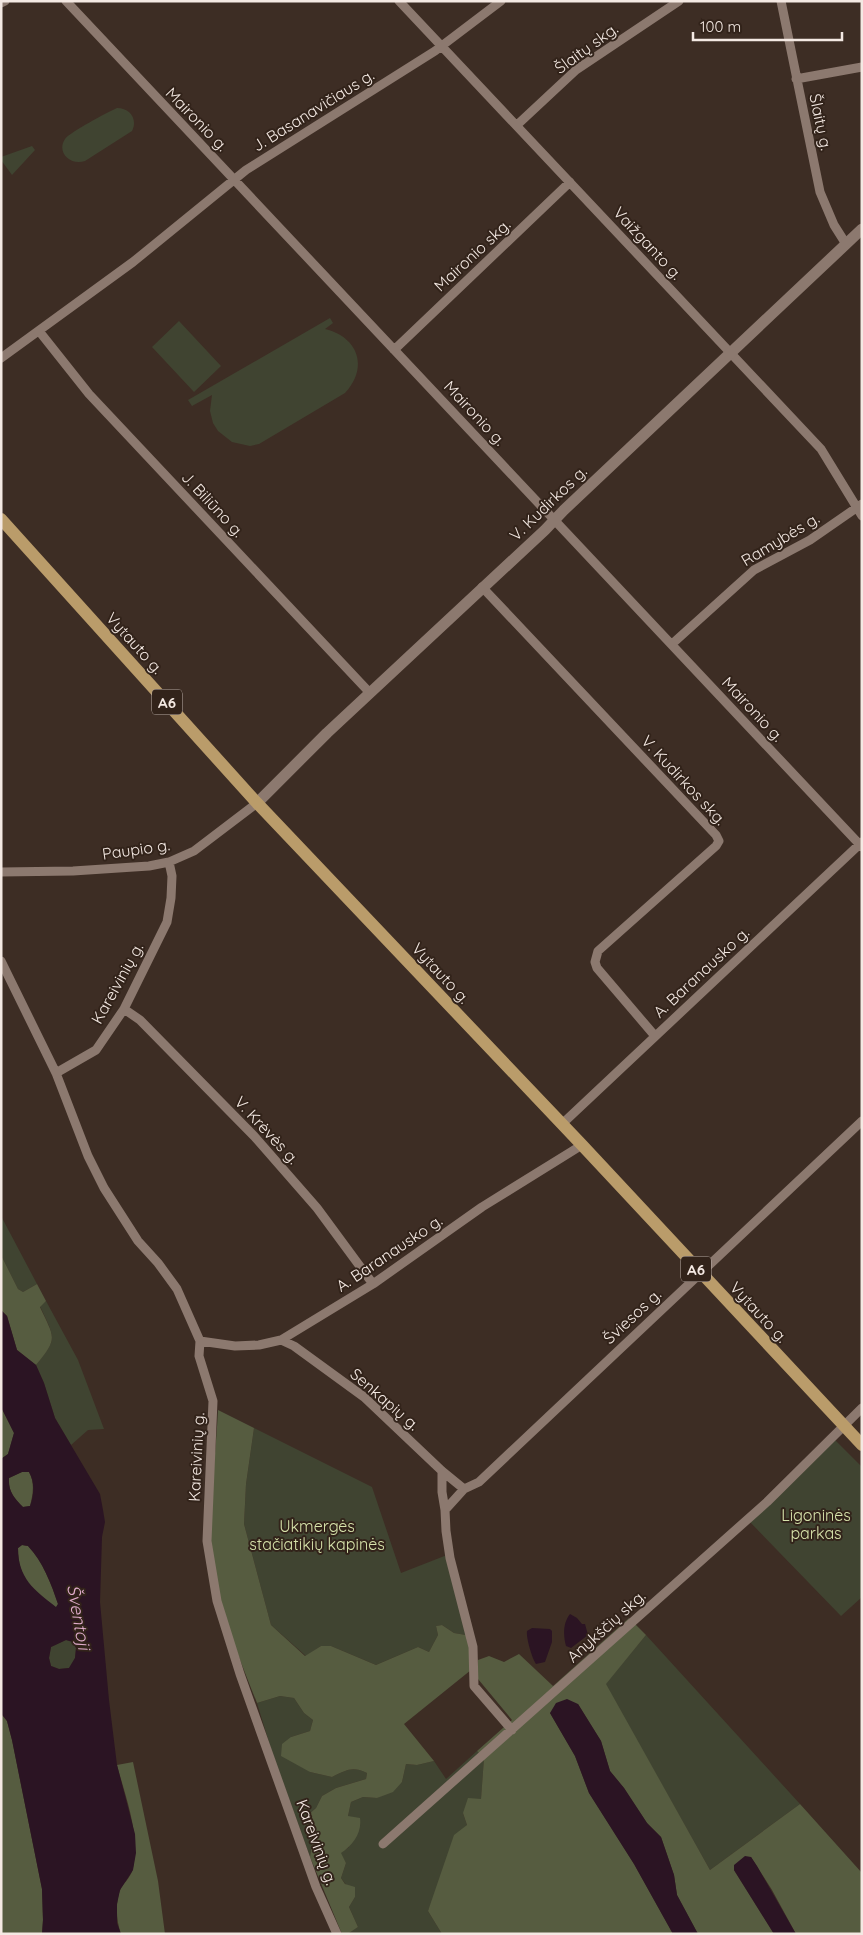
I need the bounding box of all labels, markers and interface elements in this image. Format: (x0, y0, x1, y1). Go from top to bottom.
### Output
scale bar (693, 10, 842, 42)
text: 100 m (700, 17, 741, 36)
street label: Šlaitų skg. (550, 18, 622, 78)
street label: J. Basanavičiaus g. (249, 64, 378, 155)
street label: Maironio g. (162, 83, 233, 155)
street label: Šlaitų g. (805, 92, 837, 152)
street label: Vaižganto g. (609, 202, 687, 284)
street label: Maironio skg. (430, 214, 515, 296)
street label: Maironio g. (440, 376, 510, 450)
street label: V. Kudirkos g. (505, 461, 591, 545)
street label: J. Biliūno g. (178, 467, 249, 541)
street label: Ramybės g. (737, 508, 823, 570)
street label: Vytauto g. (102, 608, 168, 678)
street label: Maironio g. (718, 672, 788, 746)
road number: A6 (152, 690, 182, 714)
street label: V. Kudirkos skg. (637, 731, 731, 829)
street label: Paupio g. (101, 834, 171, 864)
street label: A. Baranausko g. (649, 922, 753, 1022)
street label: Vytauto g. (408, 938, 474, 1008)
street label: Kareivinių g. (87, 939, 148, 1027)
street label: V. Krėvės g. (231, 1092, 304, 1168)
street label: A. Baranausko g. (332, 1210, 446, 1296)
road number: A6 (681, 1256, 711, 1282)
street label: Vytauto g. (726, 1277, 792, 1347)
street label: Šviesos g. (599, 1284, 665, 1348)
street label: Senkapių g. (346, 1364, 424, 1434)
street label: Kareivinių g. (184, 1412, 208, 1502)
park label: Ligoninės parkas (781, 1505, 851, 1543)
park label: Ukmergės stačiatikių kapinės (249, 1516, 385, 1554)
water label: Šventoji (62, 1583, 96, 1653)
street label: Anykščių skg. (563, 1585, 649, 1666)
street label: Kareivinių g. (292, 1796, 342, 1888)

